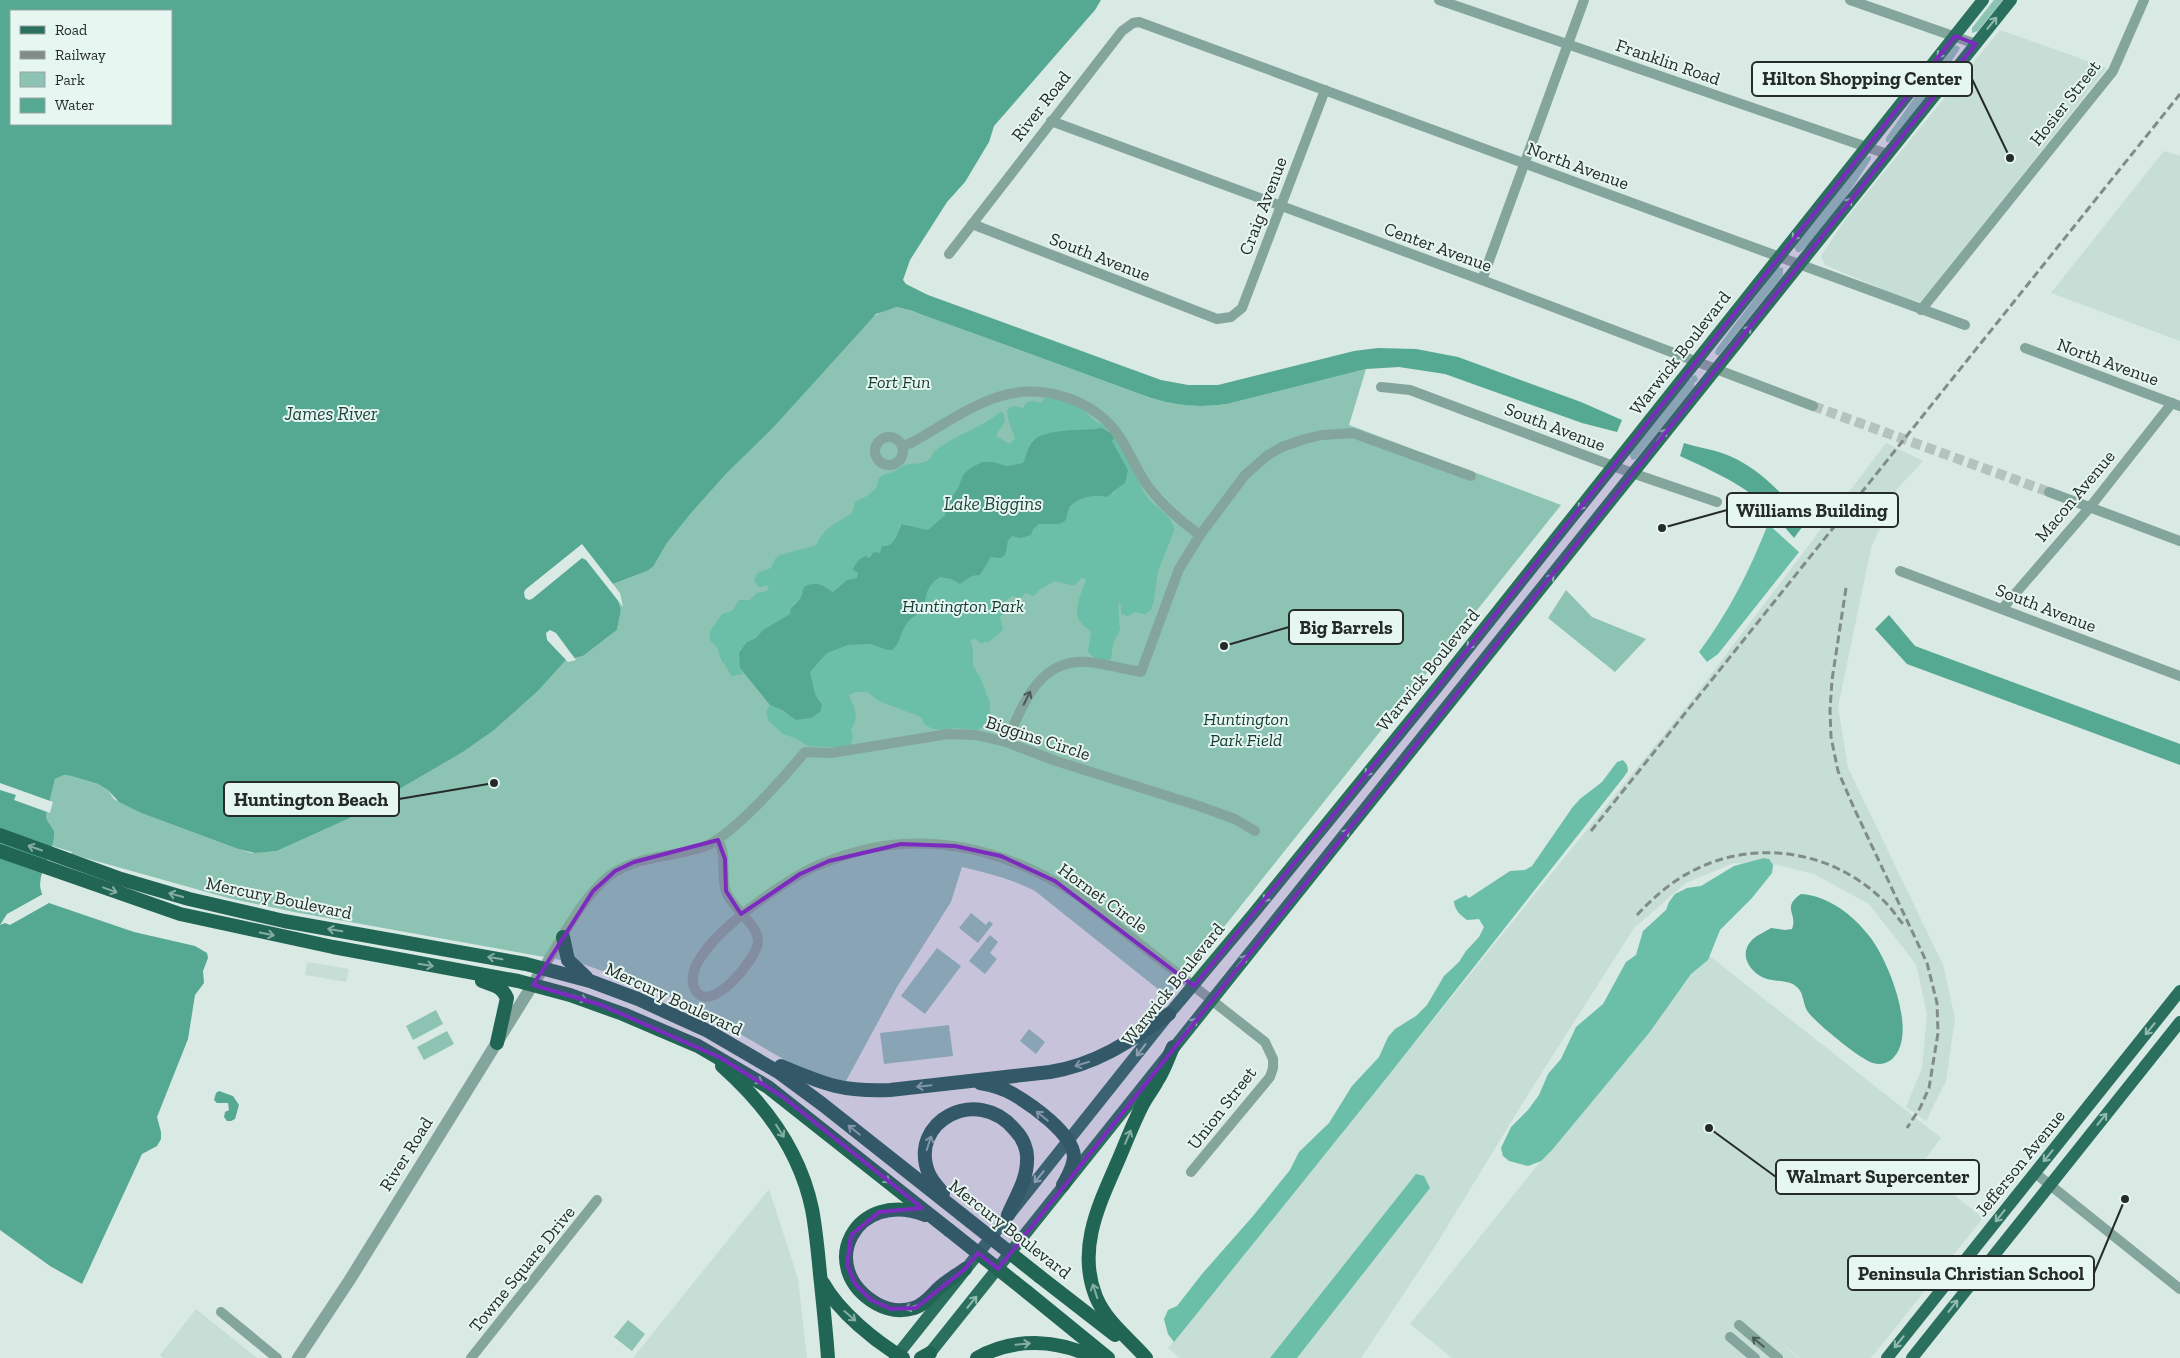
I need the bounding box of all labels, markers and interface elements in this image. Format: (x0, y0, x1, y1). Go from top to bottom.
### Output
legend (10, 10, 172, 125)
one-way arrow (1987, 17, 1998, 30)
text: Road (55, 21, 88, 39)
street label: Franklin Road (1613, 34, 1723, 90)
one-way arrow (1937, 45, 1948, 58)
text: Railway (55, 46, 106, 64)
street label: Hosier Street (2025, 56, 2105, 150)
callout: Hilton Shopping Center (1752, 62, 1972, 96)
street label: River Road (1007, 66, 1075, 146)
text: Hilton Shopping Center (1762, 67, 1963, 90)
text: Park (55, 71, 85, 89)
text: Water (55, 96, 95, 114)
street label: North Avenue (1524, 137, 1632, 195)
street label: Craig Avenue (1234, 154, 1292, 258)
one-way arrow (1841, 198, 1852, 211)
street label: Center Avenue (1381, 217, 1495, 277)
one-way arrow (1792, 227, 1803, 240)
street label: South Avenue (1047, 228, 1153, 286)
street label: Warwick Boulevard (1625, 287, 1735, 419)
one-way arrow (1740, 325, 1751, 338)
street label: North Avenue (2054, 333, 2162, 391)
park label: Fort Fun (868, 371, 931, 393)
street label: South Avenue (1502, 398, 1608, 456)
water label: James River (284, 402, 378, 425)
one-way arrow (1657, 428, 1668, 441)
street label: Macon Avenue (2030, 446, 2120, 546)
water label: Lake Biggins (944, 492, 1042, 515)
callout: Williams Building (1727, 493, 1898, 527)
one-way arrow (1577, 497, 1588, 510)
text: Williams Building (1736, 499, 1888, 522)
one-way arrow (1544, 573, 1555, 586)
street label: South Avenue (1993, 579, 2099, 637)
park label: Huntington Park (902, 595, 1024, 617)
street label: Warwick Boulevard (1372, 604, 1484, 736)
callout: Big Barrels (1289, 610, 1403, 644)
text: Big Barrels (1299, 616, 1393, 639)
one-way arrow (1467, 636, 1477, 650)
one-way arrow (1022, 691, 1032, 706)
park label: Huntington Park Field (1203, 708, 1289, 751)
street label: Biggins Circle (983, 711, 1093, 765)
one-way arrow (1364, 763, 1375, 776)
callout: Huntington Beach (224, 782, 399, 816)
text: Huntington Beach (234, 788, 388, 811)
one-way arrow (1338, 828, 1349, 841)
one-way arrow (27, 843, 43, 852)
street label: Hornet Circle (1054, 858, 1152, 938)
street label: Mercury Boulevard (204, 872, 354, 924)
one-way arrow (102, 886, 118, 895)
one-way arrow (1262, 889, 1273, 902)
one-way arrow (169, 890, 185, 900)
street label: Warwick Boulevard (1117, 918, 1229, 1050)
one-way arrow (328, 924, 344, 934)
one-way arrow (258, 930, 274, 939)
one-way arrow (488, 953, 504, 963)
one-way arrow (1236, 955, 1247, 968)
street label: Mercury Boulevard (602, 958, 746, 1040)
one-way arrow (418, 960, 434, 970)
one-way arrow (571, 994, 587, 1003)
one-way arrow (1186, 1017, 1197, 1030)
one-way arrow (2144, 1022, 2155, 1035)
one-way arrow (1135, 1044, 1146, 1057)
one-way arrow (1075, 1059, 1091, 1069)
street label: Union Street (1183, 1062, 1261, 1154)
one-way arrow (748, 1074, 762, 1084)
one-way arrow (916, 1081, 932, 1091)
street label: Jefferson Avenue (1970, 1105, 2070, 1221)
one-way arrow (1036, 1110, 1049, 1121)
street label: River Road (375, 1113, 437, 1195)
one-way arrow (2097, 1113, 2108, 1126)
one-way arrow (775, 1124, 785, 1138)
one-way arrow (848, 1124, 861, 1135)
one-way arrow (1124, 1130, 1134, 1145)
one-way arrow (924, 1135, 934, 1151)
one-way arrow (2043, 1149, 2054, 1162)
callout: Walmart Supercenter (1776, 1160, 1979, 1194)
text: Walmart Supercenter (1786, 1165, 1970, 1188)
one-way arrow (1033, 1170, 1044, 1183)
one-way arrow (877, 1173, 890, 1184)
street label: Mercury Boulevard (945, 1175, 1075, 1284)
street label: Towne Square Drive (464, 1201, 580, 1337)
one-way arrow (1995, 1209, 2006, 1222)
callout: Peninsula Christian School (1848, 1256, 2094, 1290)
text: Peninsula Christian School (1858, 1262, 2085, 1285)
one-way arrow (1089, 1283, 1099, 1299)
one-way arrow (967, 1295, 978, 1308)
one-way arrow (1948, 1300, 1959, 1313)
one-way arrow (905, 1303, 921, 1313)
one-way arrow (843, 1310, 856, 1322)
one-way arrow (1752, 1336, 1765, 1347)
one-way arrow (1894, 1336, 1905, 1349)
one-way arrow (1015, 1339, 1031, 1349)

